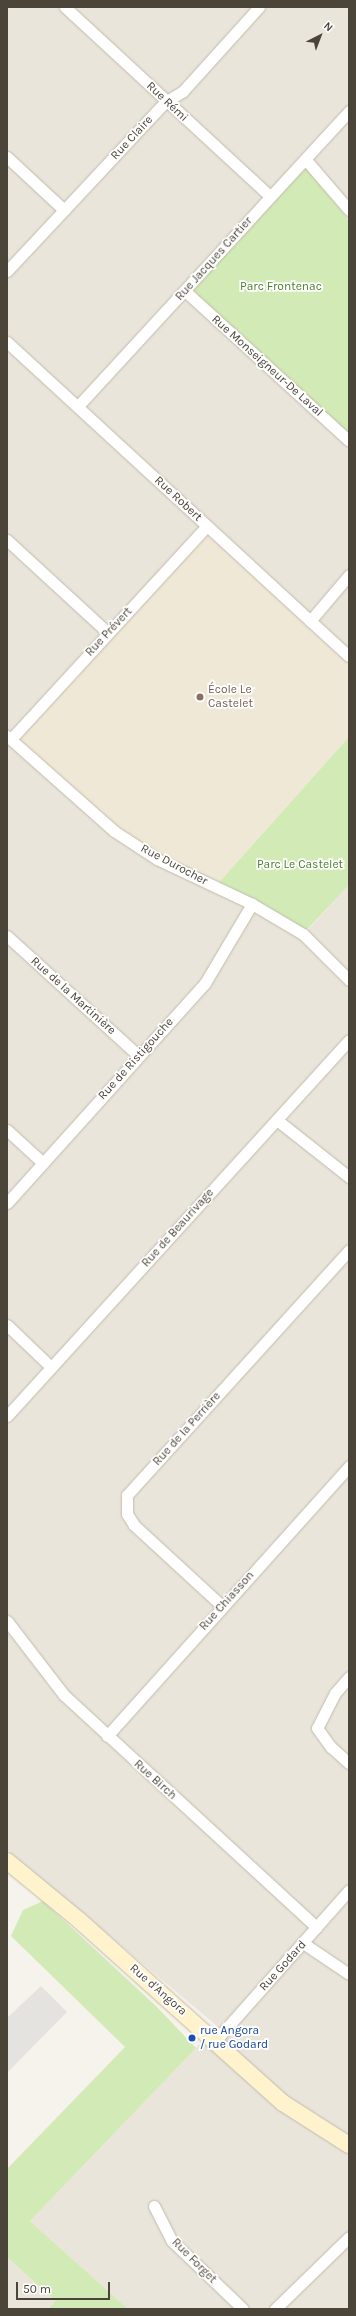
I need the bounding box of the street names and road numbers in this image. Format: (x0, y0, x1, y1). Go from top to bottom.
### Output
street label: Rue Rémi (143, 79, 191, 125)
street label: Rue Claire (108, 113, 156, 163)
street label: Rue Jacques Cartier (173, 214, 255, 304)
street label: Rue Monseigneur-De Laval (208, 312, 326, 420)
street label: Rue Robert (151, 473, 205, 525)
street label: Rue Prévert (83, 604, 135, 660)
street label: Rue Durocher (138, 841, 210, 889)
street label: Rue de la Martinière (28, 954, 118, 1038)
street label: Rue de Ristigouche (95, 1015, 177, 1103)
street label: Rue de Beaurivage (139, 1186, 217, 1270)
street label: Rue de la Perrière (150, 1389, 224, 1469)
street label: Rue Chiasson (197, 1568, 257, 1634)
street label: Rue Birch (131, 1757, 179, 1803)
street label: Rue Godard (257, 1938, 309, 1994)
street label: Rue d'Angora (127, 1961, 189, 2019)
street label: Rue Forget (168, 2235, 220, 2287)

